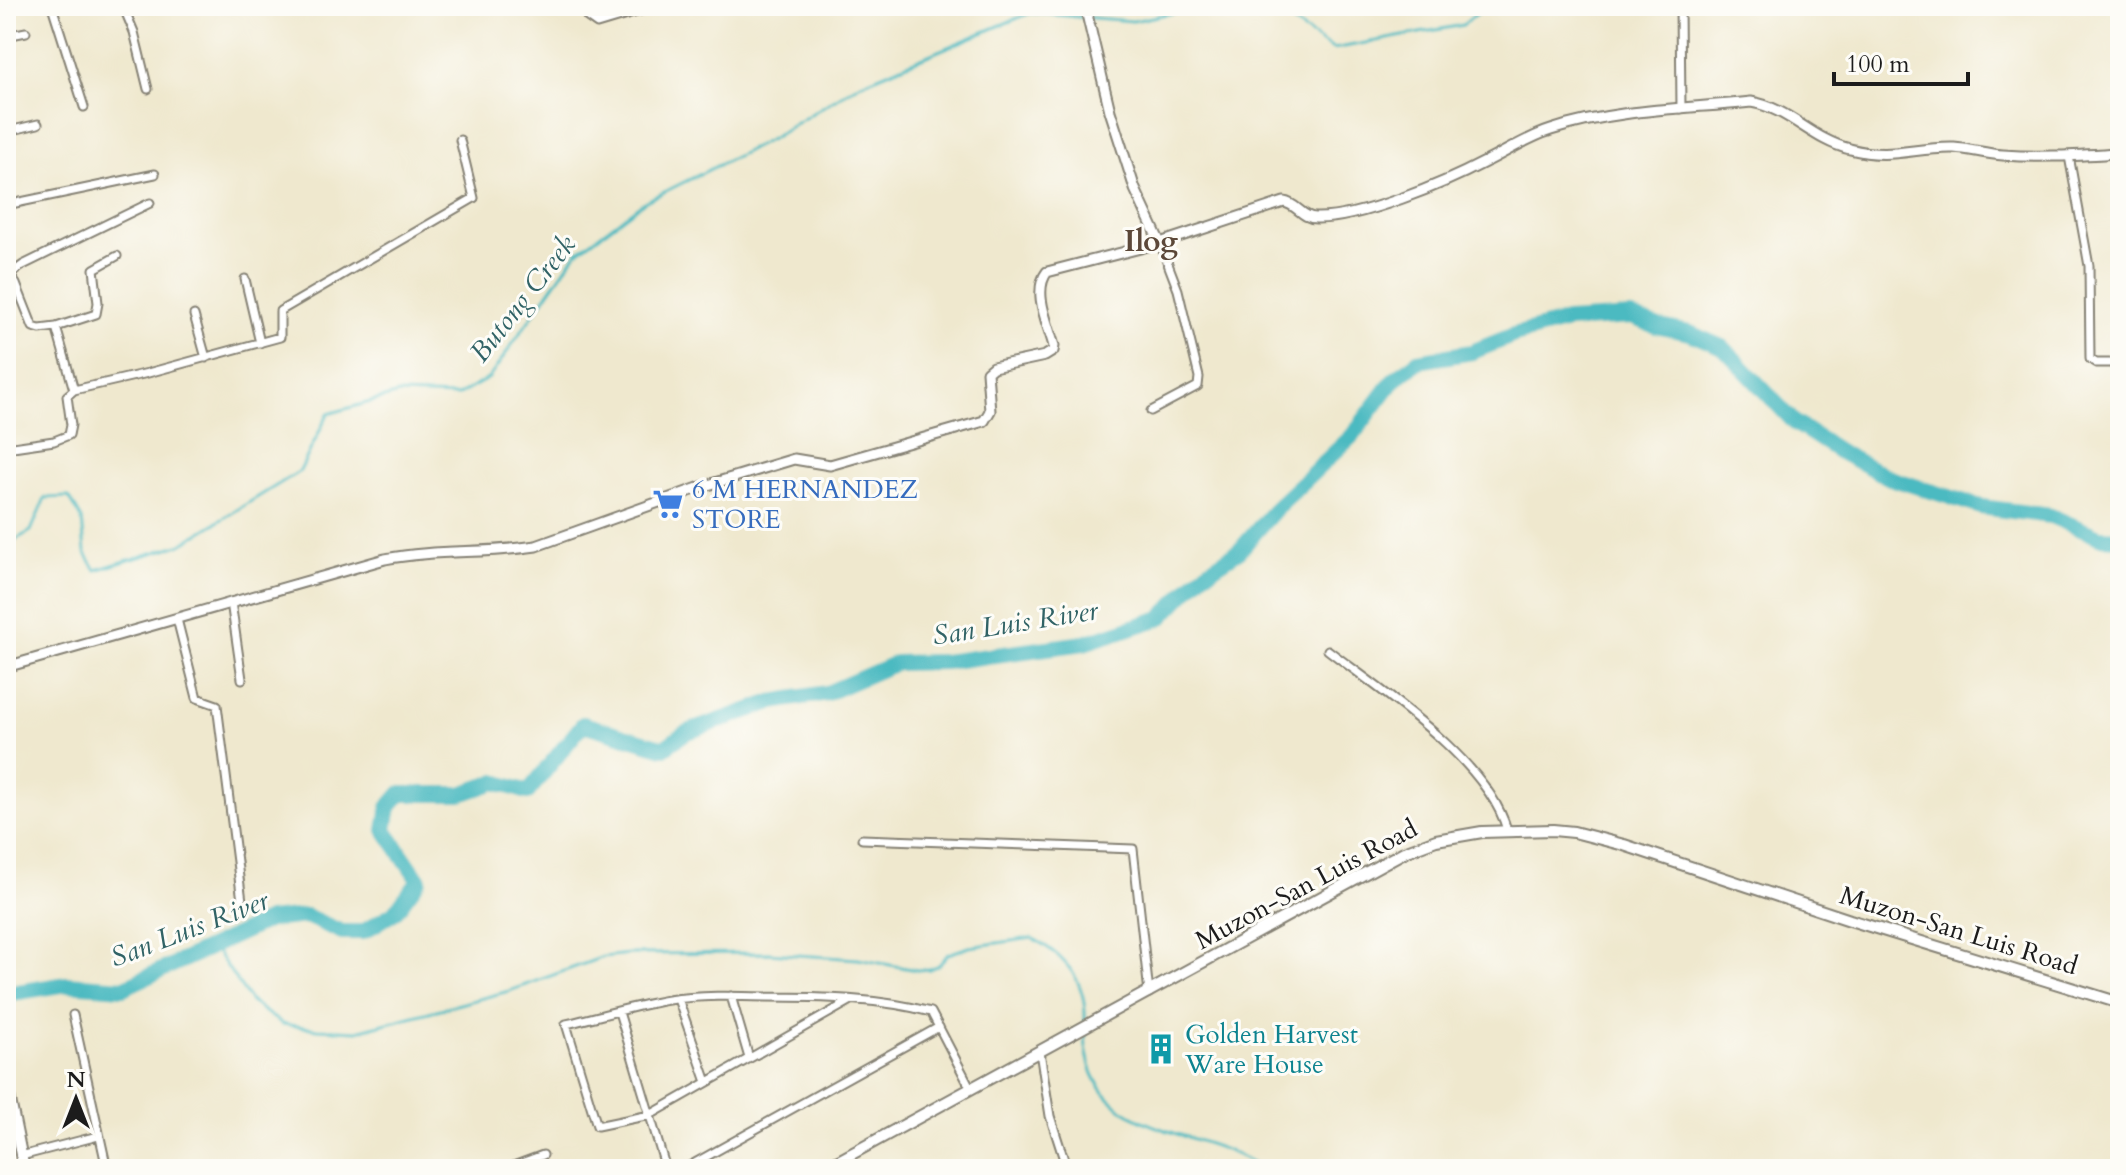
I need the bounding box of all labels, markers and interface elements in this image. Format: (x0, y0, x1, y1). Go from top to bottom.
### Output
scale bar (1834, 36, 1968, 86)
text: 100 m (1846, 48, 1910, 81)
district label: Ilog (1124, 221, 1178, 262)
water label: Butong Creek (461, 227, 585, 370)
place label: 6 M HERNANDEZ STORE (692, 472, 918, 537)
supermarket icon: 6 M HERNANDEZ STORE (651, 487, 685, 521)
water label: San Luis River (930, 591, 1101, 655)
street label: Muzon-San Luis Road (1189, 811, 1424, 958)
street label: Muzon-San Luis Road (1836, 878, 2082, 983)
water label: San Luis River (105, 881, 275, 977)
place label: Golden Harvest Ware House (1184, 1017, 1358, 1082)
building icon: Golden Harvest Ware House (1144, 1032, 1178, 1066)
north arrow (36, 1059, 116, 1139)
text: N (66, 1065, 86, 1095)

